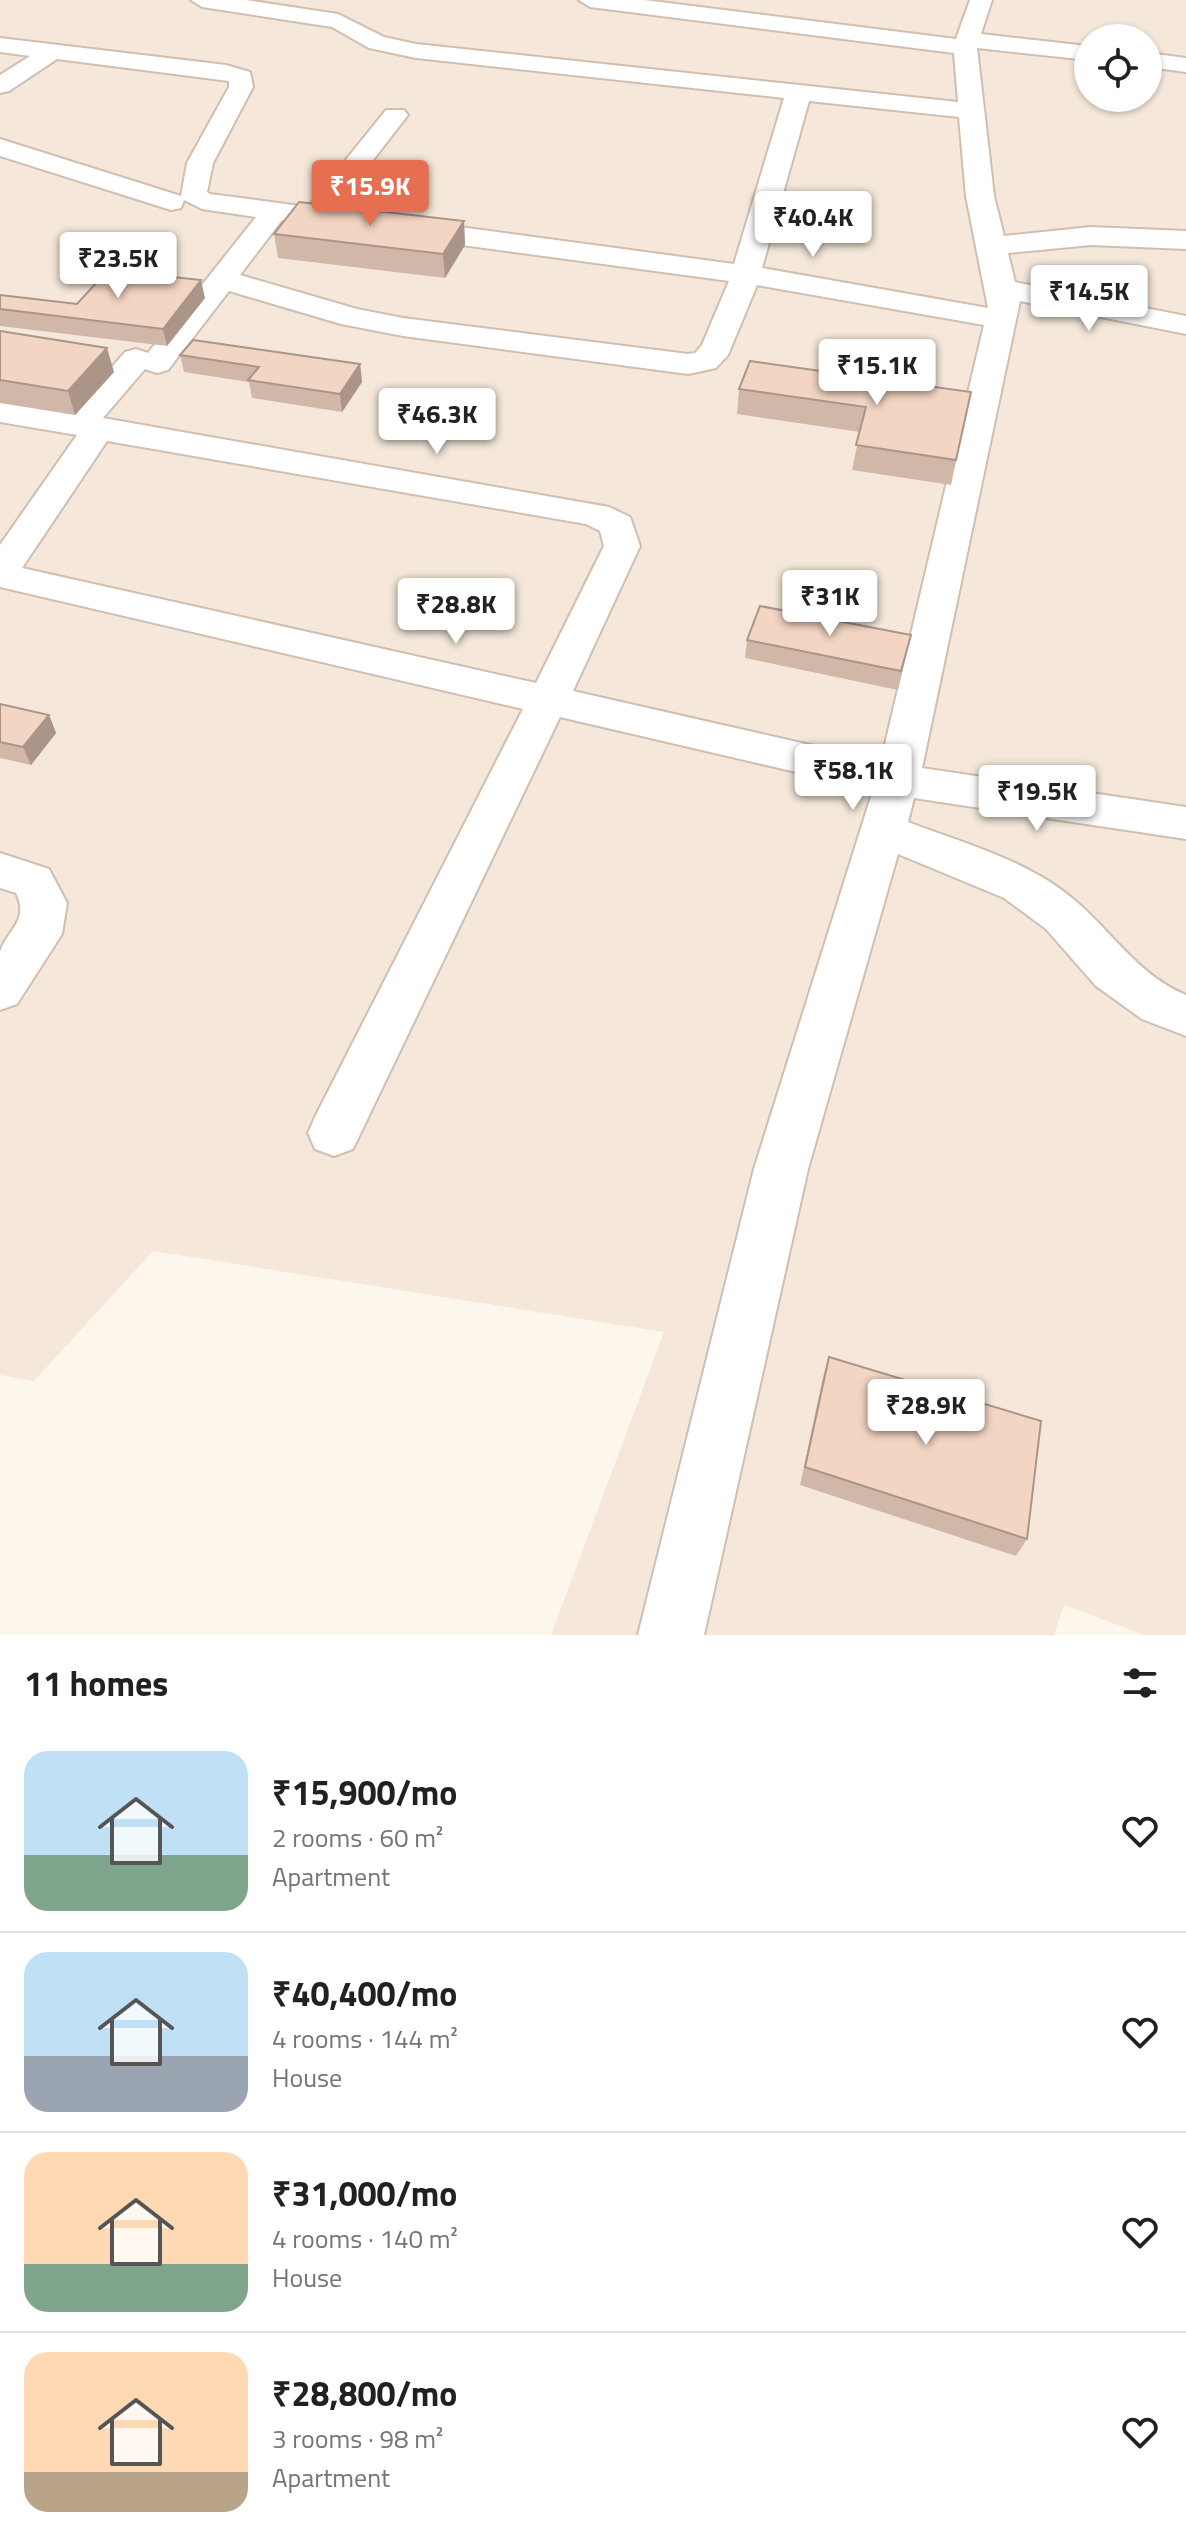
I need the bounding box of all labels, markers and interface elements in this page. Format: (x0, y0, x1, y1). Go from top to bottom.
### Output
map controls (1074, 24, 1162, 112)
button: locate (1074, 24, 1162, 112)
pin: ₹15.9K (305, 160, 435, 228)
text: ₹15.9K (330, 166, 410, 205)
pin: ₹40.4K (748, 191, 878, 259)
text: ₹40.4K (773, 197, 853, 236)
pin: ₹23.5K (53, 232, 183, 300)
text: ₹23.5K (78, 238, 158, 277)
pin: ₹14.5K (1024, 265, 1154, 333)
text: ₹14.5K (1049, 271, 1129, 310)
pin: ₹15.1K (812, 339, 942, 407)
text: ₹15.1K (837, 345, 917, 384)
pin: ₹46.3K (372, 388, 502, 456)
text: ₹46.3K (397, 394, 477, 433)
pin: ₹31K (783, 570, 877, 638)
text: ₹31K (800, 576, 860, 615)
pin: ₹28.8K (391, 578, 521, 646)
text: ₹28.8K (416, 584, 496, 623)
pin: ₹58.1K (788, 744, 918, 812)
text: ₹58.1K (813, 750, 893, 789)
pin: ₹19.5K (972, 765, 1102, 833)
text: ₹19.5K (997, 771, 1077, 810)
pin: ₹28.9K (861, 1379, 991, 1447)
text: ₹28.9K (886, 1385, 966, 1424)
text: 11 homes (24, 1657, 168, 1709)
icon: filters (1118, 1661, 1162, 1705)
text: ₹15,900/mo (272, 1766, 457, 1818)
icon: home (88, 1783, 184, 1879)
icon: heart (1118, 1809, 1162, 1853)
text: 2 rooms · 60 m² (272, 1818, 443, 1857)
text: Apartment (272, 1857, 390, 1896)
text: ₹40,400/mo (272, 1967, 457, 2019)
icon: home (88, 1984, 184, 2080)
icon: heart (1118, 2010, 1162, 2054)
text: 4 rooms · 144 m² (272, 2019, 458, 2058)
text: House (272, 2058, 342, 2097)
text: ₹31,000/mo (272, 2167, 457, 2219)
icon: home (88, 2184, 184, 2280)
icon: heart (1118, 2210, 1162, 2254)
text: 4 rooms · 140 m² (272, 2219, 458, 2258)
text: House (272, 2258, 342, 2297)
text: ₹28,800/mo (272, 2367, 457, 2419)
icon: home (88, 2384, 184, 2480)
icon: heart (1118, 2410, 1162, 2454)
text: 3 rooms · 98 m² (272, 2419, 443, 2458)
text: Apartment (272, 2458, 390, 2497)

